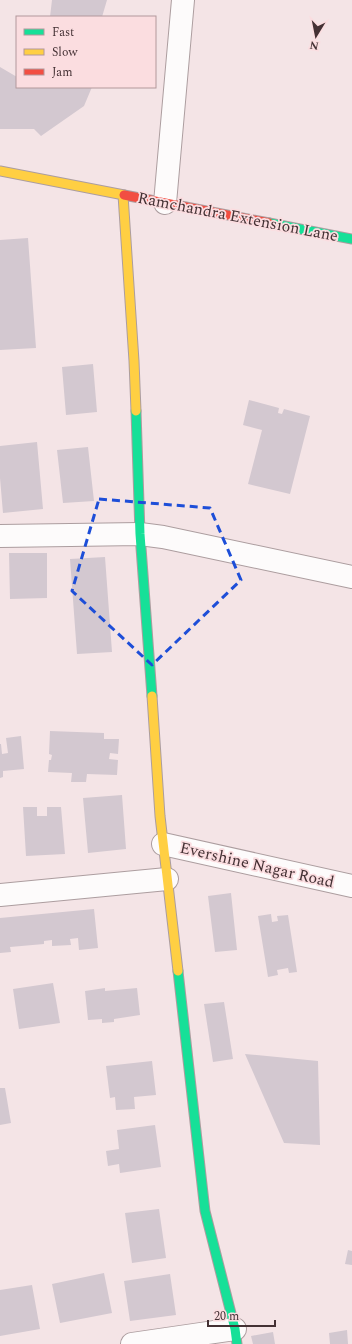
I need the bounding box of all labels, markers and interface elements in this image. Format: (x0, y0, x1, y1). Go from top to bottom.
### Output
legend (16, 16, 156, 88)
north arrow (296, 16, 336, 56)
text: Fast (52, 23, 74, 42)
text: N (308, 36, 320, 55)
text: Slow (52, 43, 78, 62)
text: Jam (52, 63, 73, 82)
street label: Ramchandra Extension Lane (136, 186, 340, 248)
street label: Evershine Nagar Road (178, 836, 337, 894)
scale bar (208, 1302, 275, 1328)
text: 20 m (214, 1307, 239, 1326)

